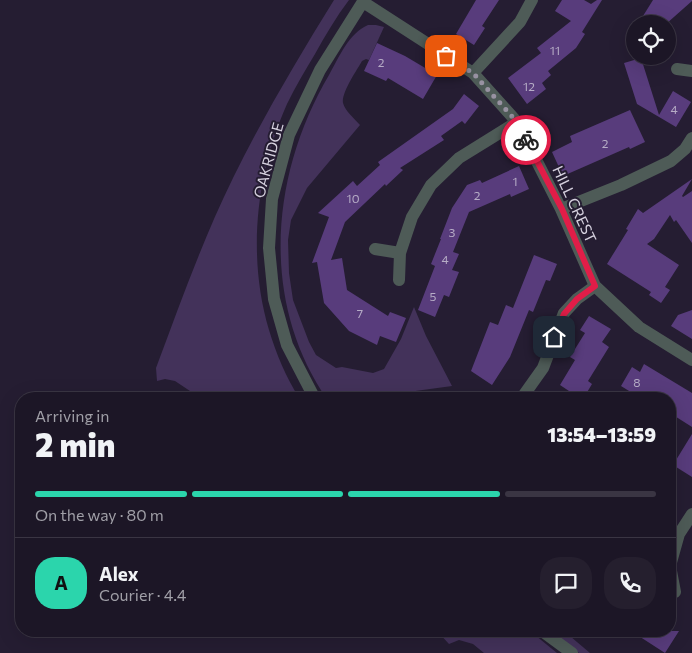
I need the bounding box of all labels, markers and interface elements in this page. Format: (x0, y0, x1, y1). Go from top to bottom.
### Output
map controls (626, 15, 676, 65)
button: locate (626, 15, 676, 65)
pin (425, 35, 467, 77)
icon: bag (432, 42, 460, 70)
house number: 11 (550, 43, 560, 57)
house number: 2 (378, 55, 385, 69)
house number: 12 (523, 79, 535, 93)
house number: 4 (670, 102, 678, 116)
courier (501, 115, 551, 165)
street label: OAKRIDGE (249, 120, 287, 200)
icon: bike (512, 126, 540, 154)
house number: 2 (602, 136, 609, 150)
street label: HILL CREST (549, 163, 601, 246)
house number: 1 (512, 174, 518, 188)
house number: 2 (474, 188, 481, 202)
house number: 10 (347, 191, 360, 205)
house number: 3 (449, 225, 456, 239)
house number: 4 (441, 252, 449, 266)
house number: 5 (430, 289, 437, 303)
house number: 7 (357, 306, 363, 320)
pin (533, 316, 575, 358)
icon: home (540, 323, 568, 351)
house number: 8 (633, 375, 641, 389)
text: Arriving in (35, 406, 109, 425)
text: 13:54–13:59 (547, 423, 656, 446)
text: 2 min (35, 424, 115, 464)
text: On the way · 80 m (35, 505, 164, 524)
button: chat (540, 557, 592, 609)
button: phone (604, 557, 656, 609)
text: Alex (99, 562, 139, 585)
text: A (54, 571, 68, 594)
text: Courier · 4.4 (99, 585, 186, 604)

